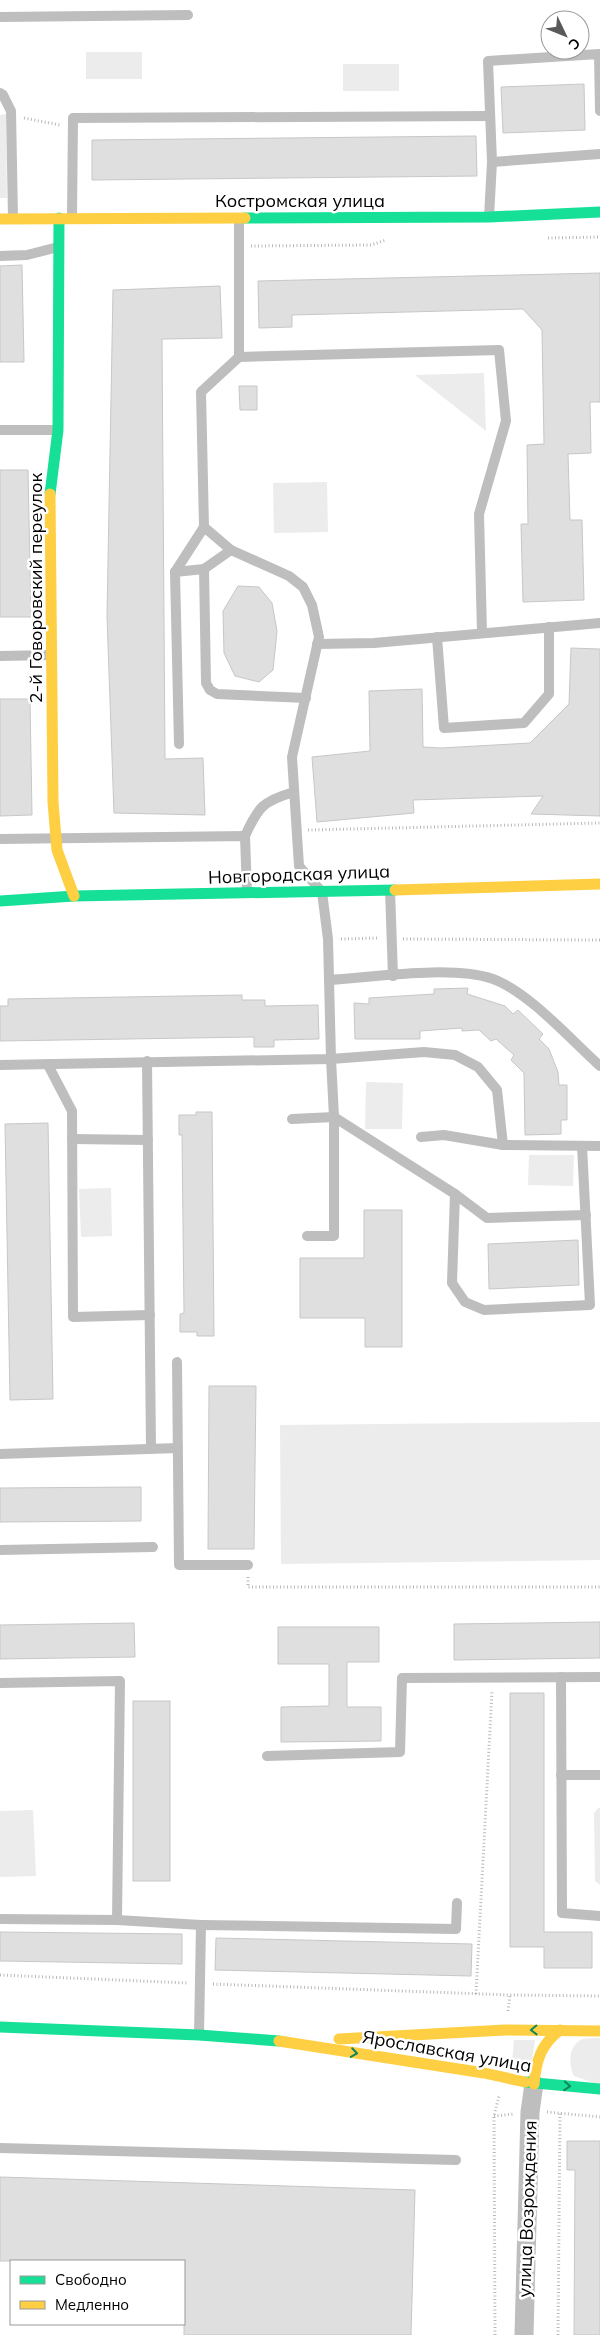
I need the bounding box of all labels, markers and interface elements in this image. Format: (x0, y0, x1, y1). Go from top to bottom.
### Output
north arrow (540, 10, 590, 60)
text: С (565, 34, 584, 54)
street label: Костромская улица (215, 189, 385, 212)
street label: 2-й Говоровский переулок (24, 472, 47, 703)
street label: Новгородская улица (208, 859, 390, 889)
street label: Ярославская улица (361, 2025, 533, 2077)
one-way arrow (530, 2025, 538, 2035)
one-way arrow (350, 2047, 358, 2057)
one-way arrow (563, 2081, 571, 2092)
street label: улица Возрождения (512, 2120, 542, 2298)
legend (10, 2260, 185, 2325)
text: Свободно (55, 2270, 127, 2289)
text: Медленно (55, 2295, 129, 2314)

